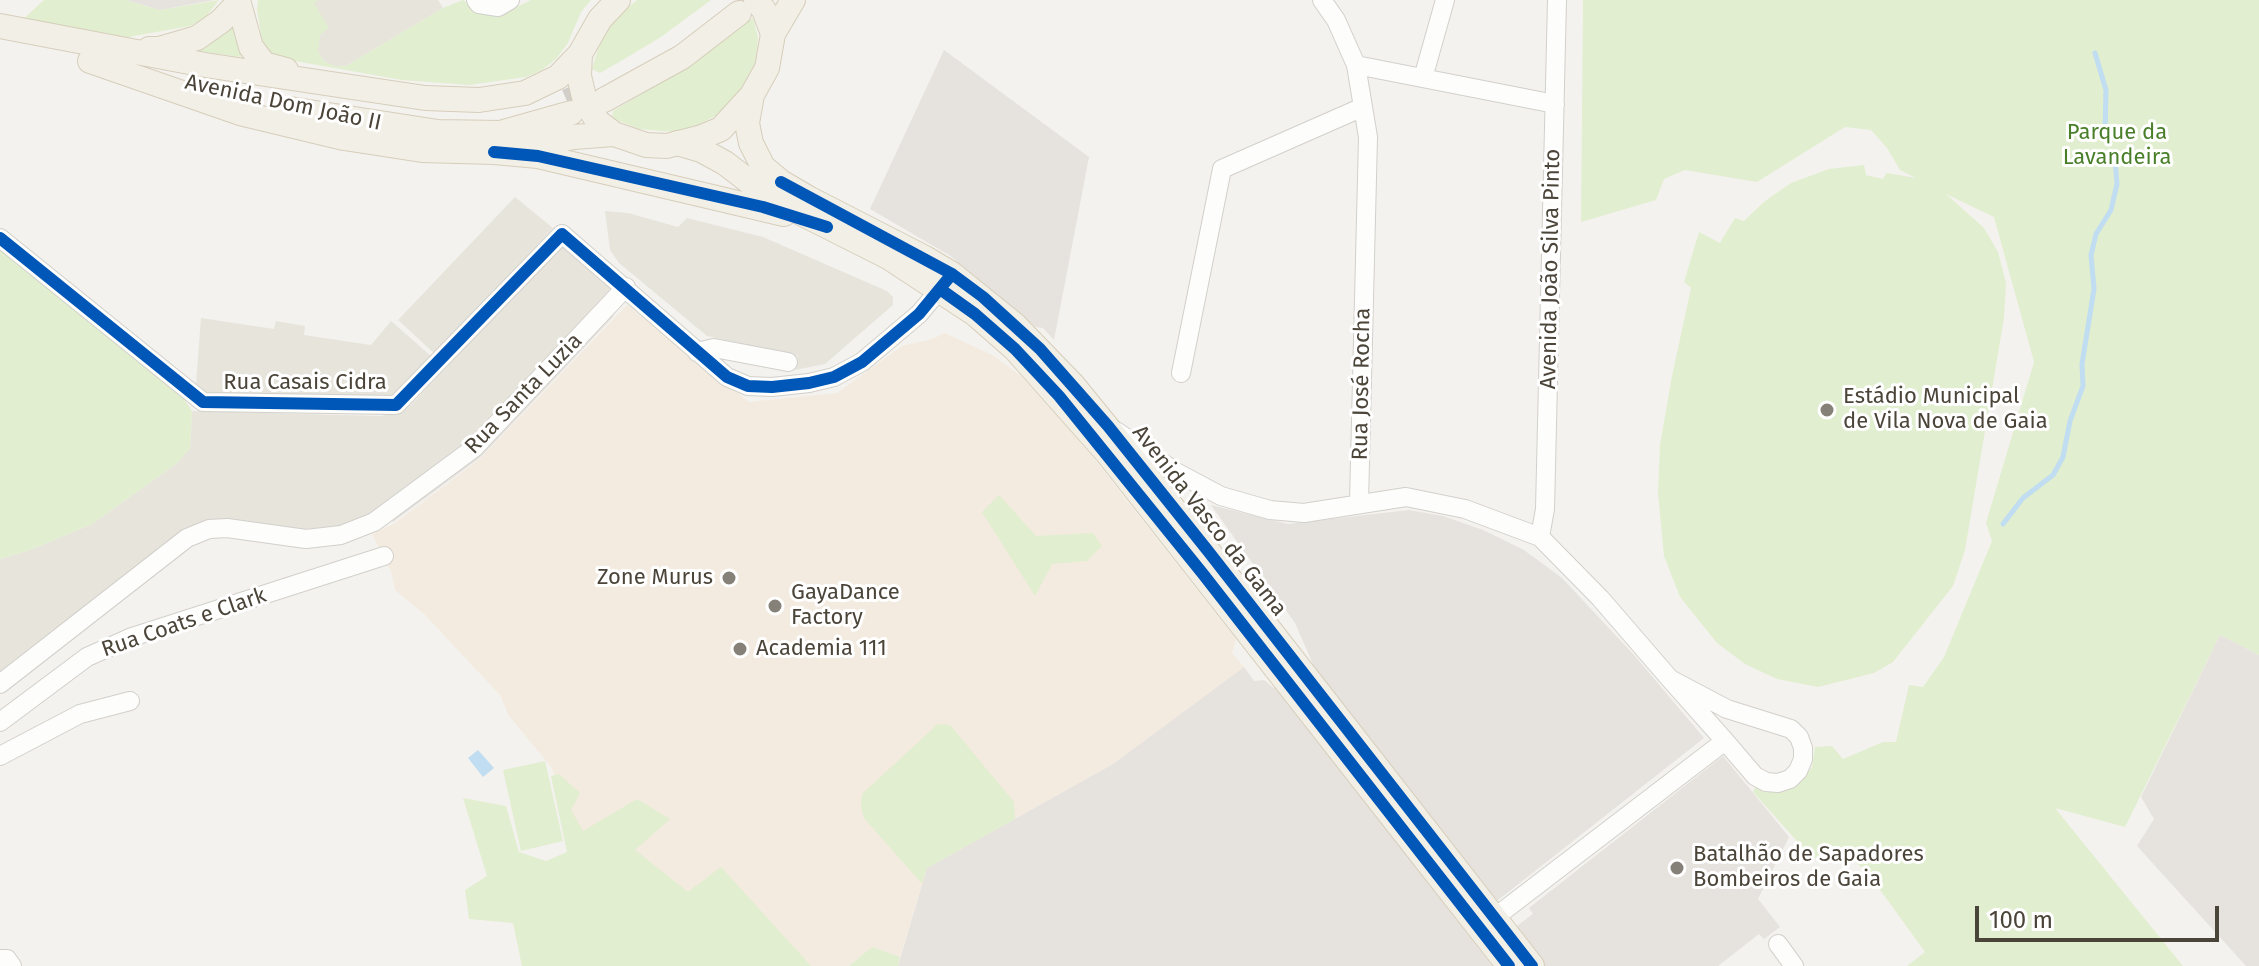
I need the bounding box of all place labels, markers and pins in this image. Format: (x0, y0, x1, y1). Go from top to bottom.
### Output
place label: Estádio Municipal de Vila Nova de Gaia (1843, 384, 2048, 436)
marker: Estádio Municipal de Vila Nova de Gaia (1818, 401, 1836, 419)
place label: Zone Murus (597, 565, 713, 591)
marker: Zone Murus (720, 569, 738, 587)
place label: GayaDance Factory (791, 580, 900, 632)
marker: GayaDance Factory (766, 597, 784, 615)
place label: Academia 111 (756, 636, 887, 662)
marker: Academia 111 (731, 640, 749, 658)
place label: Batalhão de Sapadores Bombeiros de Gaia (1693, 842, 1924, 894)
marker: Batalhão de Sapadores Bombeiros de Gaia (1668, 859, 1686, 877)

